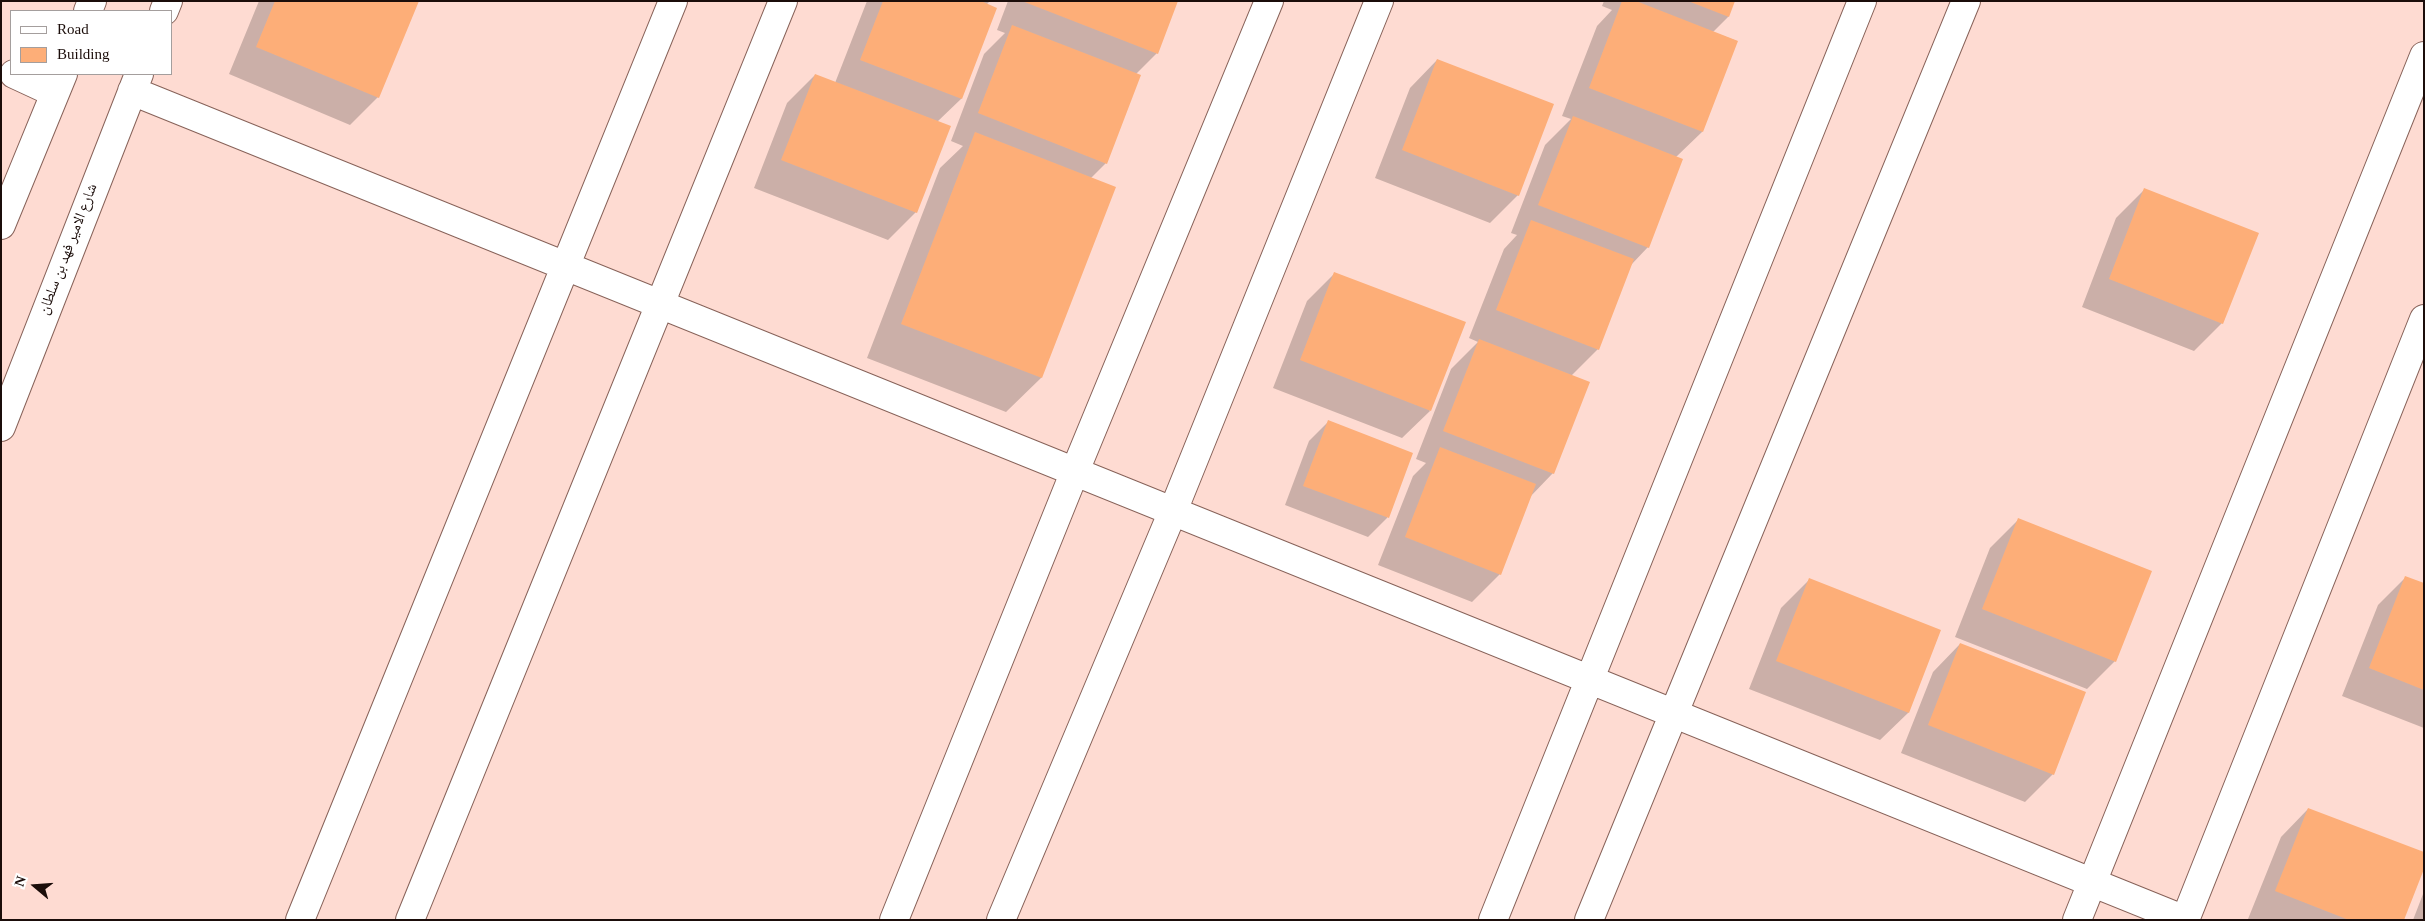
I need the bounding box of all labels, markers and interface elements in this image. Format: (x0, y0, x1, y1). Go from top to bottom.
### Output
legend (10, 10, 172, 75)
text: Road (57, 21, 89, 37)
text: Building (57, 46, 110, 62)
street label: شارع الامير فهد بن سلطان (37, 182, 103, 318)
north arrow (10, 861, 60, 911)
text: N (12, 874, 29, 888)

